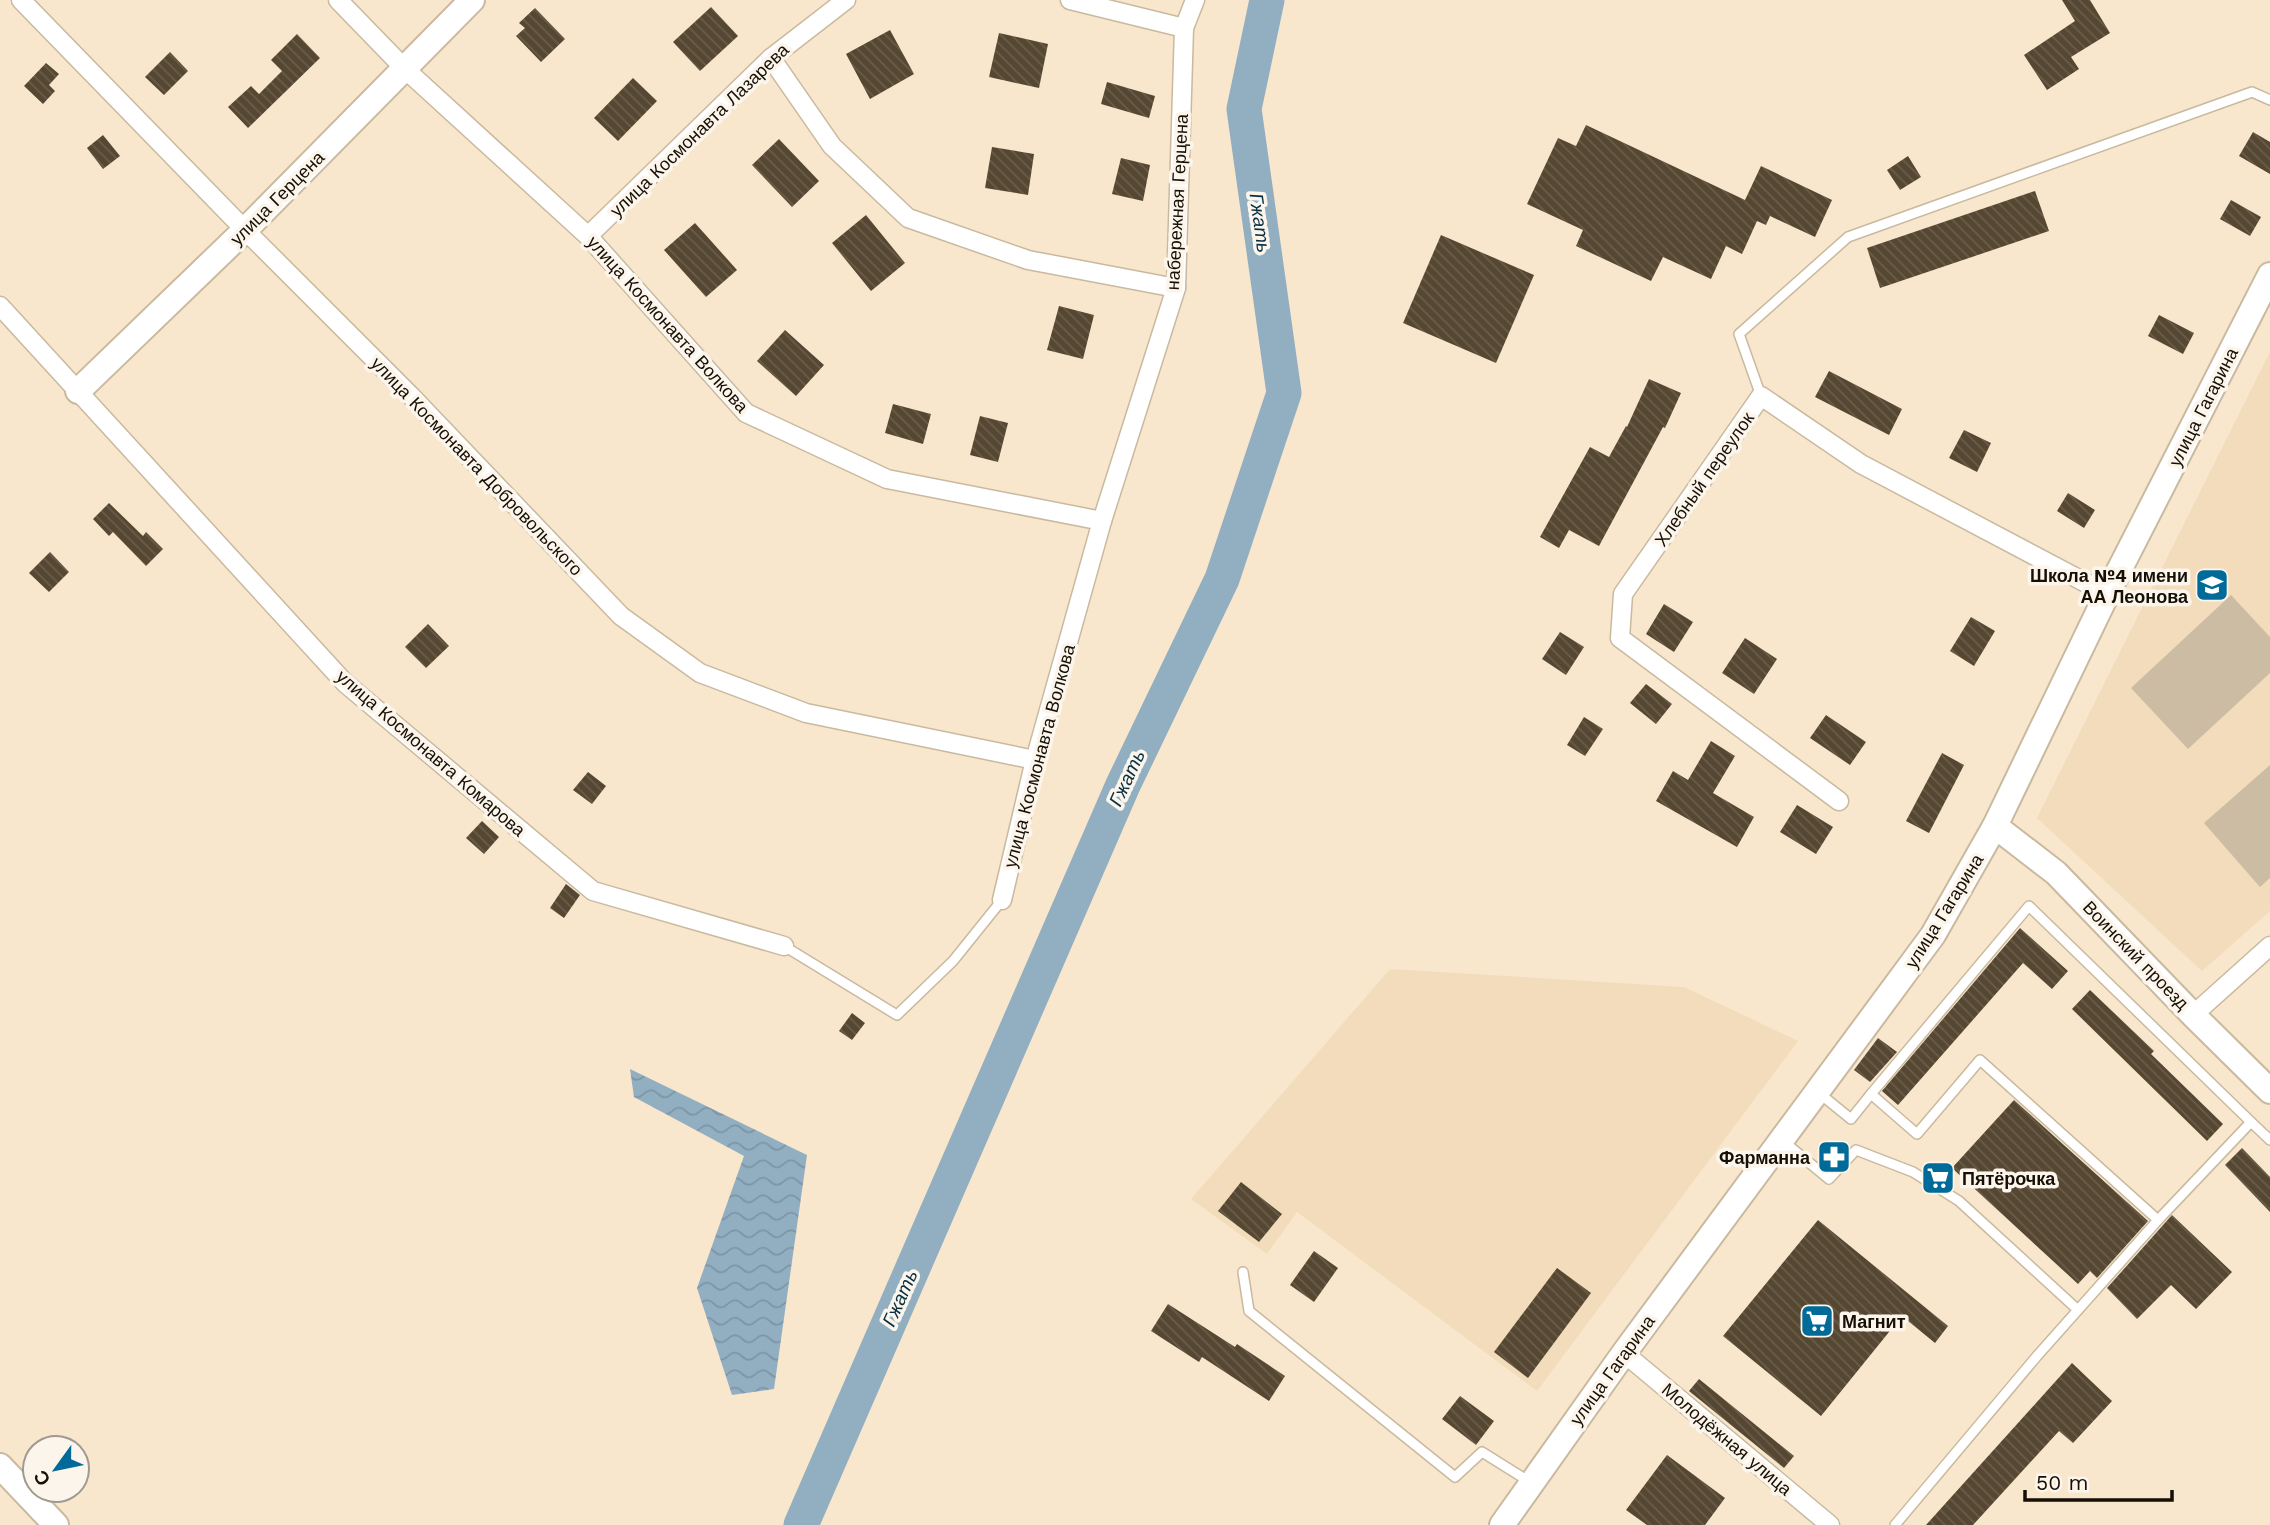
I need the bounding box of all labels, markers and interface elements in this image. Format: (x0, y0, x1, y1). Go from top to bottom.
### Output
street label: улица Космонавта Лазарева (605, 38, 793, 221)
street label: набережная Герцена (1162, 112, 1192, 291)
street label: улица Герцена (226, 146, 329, 249)
water label: Гжать (1244, 192, 1276, 254)
street label: улица Космонавта Волкова (583, 231, 754, 417)
street label: улица Гагарина (2164, 343, 2242, 470)
street label: улица Космонавта Добровольского (367, 352, 587, 580)
street label: Хлебный переулок (1650, 408, 1758, 550)
place label: Школа №4 имени АА Леонова (2030, 565, 2189, 607)
school or university icon: Школа №4 имени АА Леонова (2193, 566, 2231, 604)
street label: улица Космонавта Волкова (999, 641, 1079, 870)
street label: улица Космонавта Комарова (332, 665, 530, 841)
water label: Гжать (1104, 746, 1150, 810)
street label: улица Гагарина (1900, 849, 1988, 972)
street label: Воинский проезд (2079, 896, 2194, 1014)
pharmacy icon: Фарманна (1815, 1138, 1853, 1176)
place label: Фарманна (1719, 1147, 1811, 1168)
supermarket icon: Пятёрочка (1919, 1159, 1957, 1197)
place label: Пятёрочка (1962, 1168, 2056, 1189)
water label: Гжать (877, 1266, 923, 1330)
supermarket icon: Магнит (1798, 1302, 1836, 1340)
street label: улица Гагарина (1565, 1310, 1659, 1429)
place label: Магнит (1842, 1311, 1906, 1332)
street label: Молодёжная улица (1658, 1379, 1797, 1500)
north arrow (21, 1434, 91, 1504)
scale bar (2025, 1458, 2172, 1502)
text: С (29, 1466, 56, 1490)
text: 50 m (2036, 1470, 2088, 1495)

